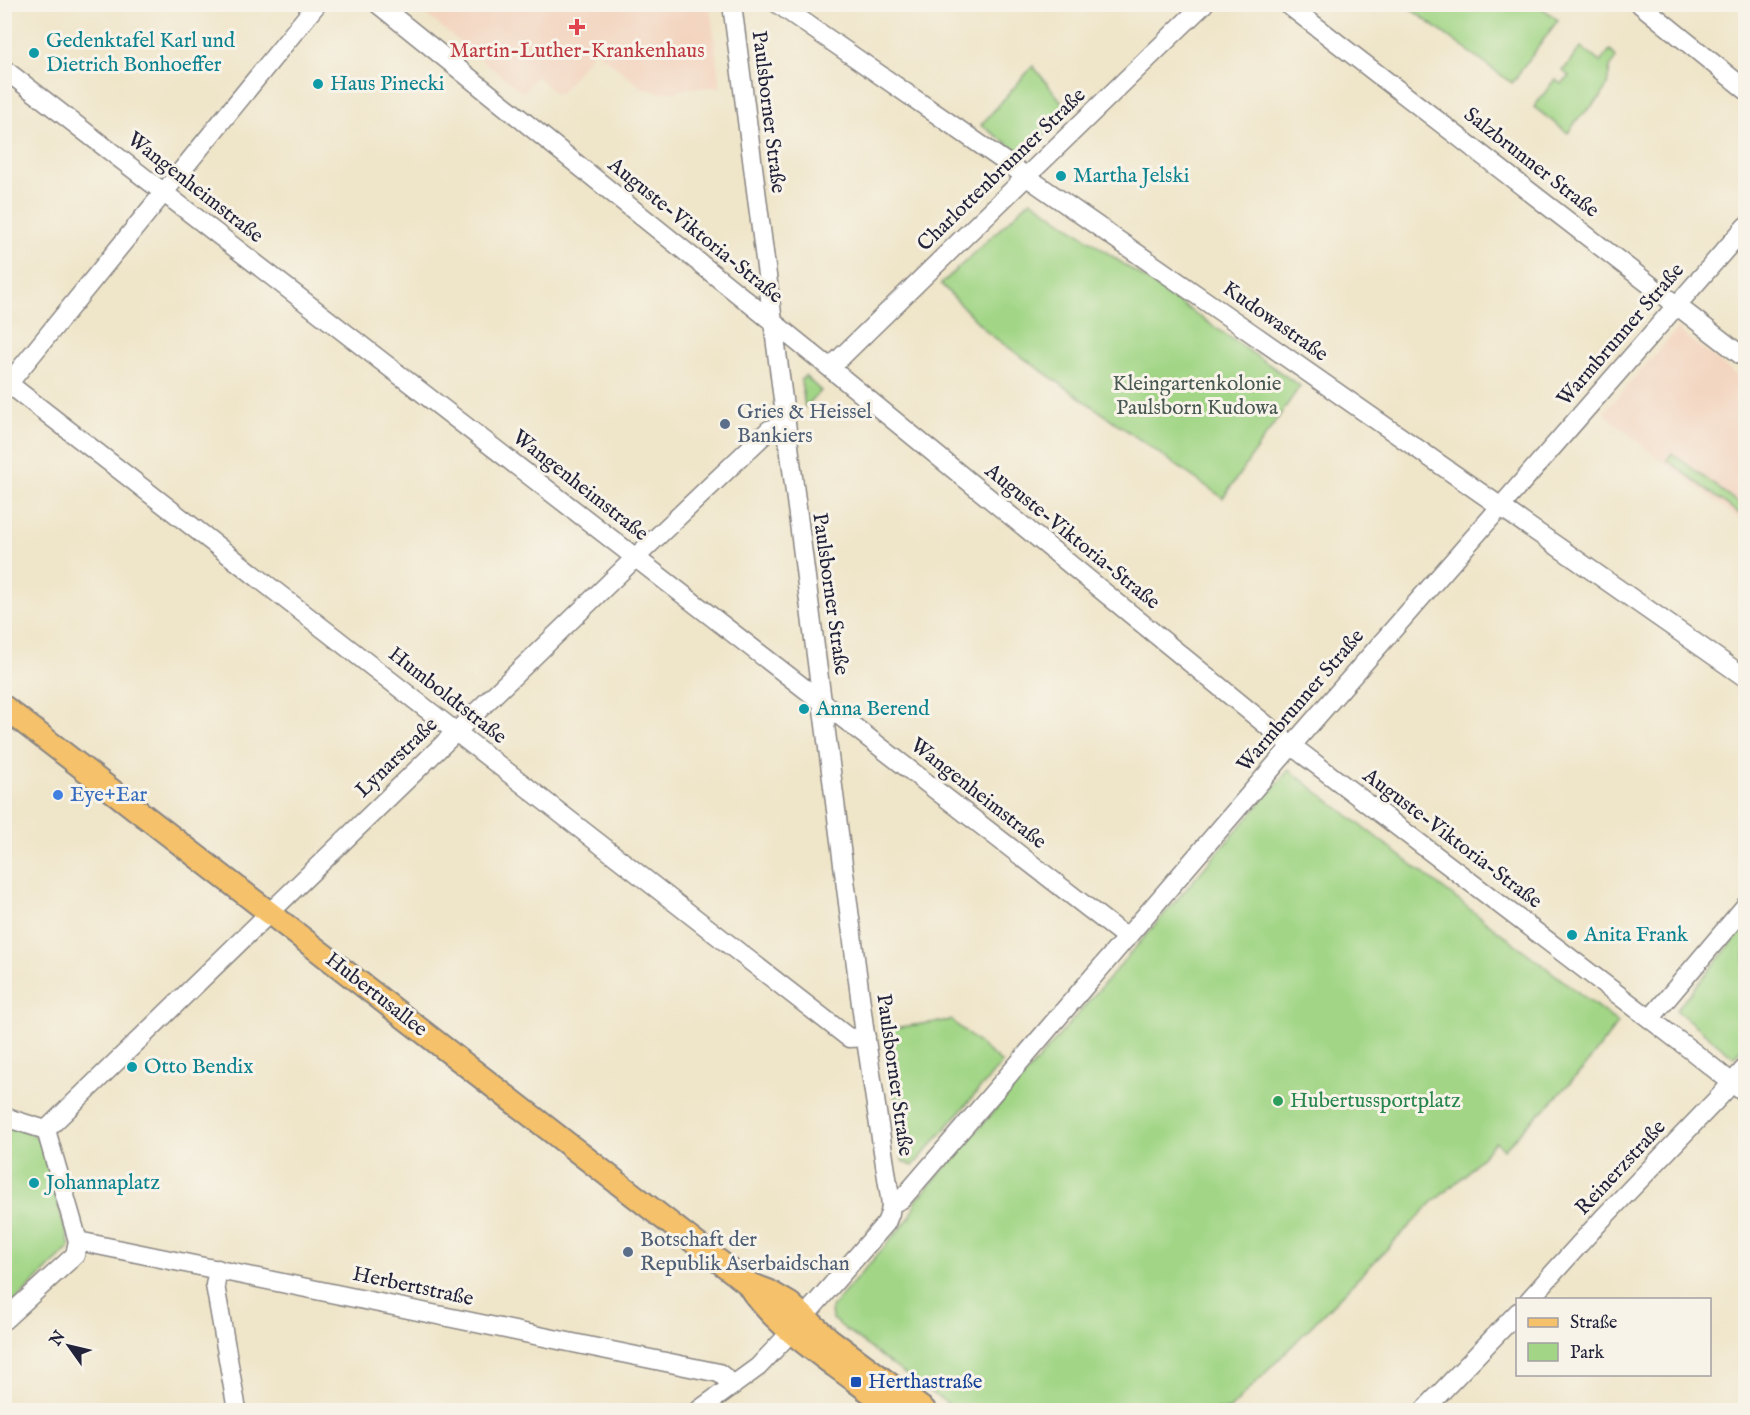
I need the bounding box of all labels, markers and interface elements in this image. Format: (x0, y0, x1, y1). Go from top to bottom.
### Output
marker: Martin-Luther-Krankenhaus (568, 18, 586, 36)
place label: Gedenktafel Karl und Dietrich Bonhoeffer (46, 28, 236, 79)
street label: Paulsborner Straße (745, 29, 791, 195)
place label: Martin-Luther-Krankenhaus (449, 38, 705, 65)
marker: Gedenktafel Karl und Dietrich Bonhoeffer (27, 46, 41, 60)
place label: Haus Pinecki (330, 71, 444, 98)
marker: Haus Pinecki (311, 77, 325, 91)
street label: Charlottenbrunner Straße (912, 82, 1092, 258)
street label: Salzbrunner Straße (1458, 102, 1604, 225)
street label: Wangenheimstraße (121, 126, 269, 250)
street label: Auguste-Viktoria-Straße (601, 151, 788, 310)
place label: Martha Jelski (1073, 163, 1189, 190)
marker: Martha Jelski (1054, 169, 1068, 183)
street label: Warmbrunner Straße (1551, 258, 1691, 412)
street label: Kudowastraße (1217, 276, 1333, 369)
park label: Kleingartenkolonie Paulsborn Kudowa (1112, 371, 1282, 422)
place label: Gries & Heissel Bankiers (737, 399, 872, 450)
marker: Gries & Heissel Bankiers (718, 417, 732, 431)
street label: Wangenheimstraße (506, 424, 654, 548)
street label: Auguste-Viktoria-Straße (978, 457, 1165, 616)
street label: Paulsborner Straße (805, 511, 855, 677)
street label: Warmbrunner Straße (1231, 624, 1371, 778)
street label: Humboldtstraße (382, 641, 512, 751)
place label: Anna Berend (815, 696, 930, 723)
marker: Anna Berend (797, 702, 811, 716)
street label: Lynarstraße (350, 712, 444, 804)
street label: Wangenheimstraße (904, 732, 1052, 856)
street label: Auguste-Viktoria-Straße (1356, 762, 1547, 916)
place label: Eye+Ear (70, 782, 147, 809)
marker: Eye+Ear (51, 788, 65, 802)
place label: Anita Frank (1583, 922, 1689, 949)
marker: Anita Frank (1565, 928, 1579, 942)
street label: Hubertusallee (319, 947, 433, 1044)
street label: Paulsborner Straße (869, 992, 919, 1158)
place label: Otto Bendix (144, 1054, 253, 1081)
marker: Otto Bendix (125, 1060, 139, 1074)
place label: Hubertussportplatz (1290, 1088, 1461, 1115)
marker: Hubertussportplatz (1271, 1094, 1285, 1108)
street label: Reinerzstraße (1570, 1114, 1672, 1222)
place label: Johannaplatz (44, 1170, 160, 1197)
marker: Johannaplatz (27, 1176, 41, 1190)
place label: Botschaft der Republik Aserbaidschan (640, 1227, 850, 1278)
marker: Botschaft der Republik Aserbaidschan (621, 1245, 635, 1259)
street label: Herbertstraße (350, 1261, 476, 1313)
legend (1516, 1298, 1711, 1376)
text: Straße (1570, 1312, 1617, 1335)
north arrow (39, 1316, 99, 1376)
text: N (46, 1327, 70, 1351)
text: Park (1570, 1342, 1605, 1365)
place label: Herthastraße (868, 1369, 983, 1396)
marker: Herthastraße (849, 1375, 863, 1389)

